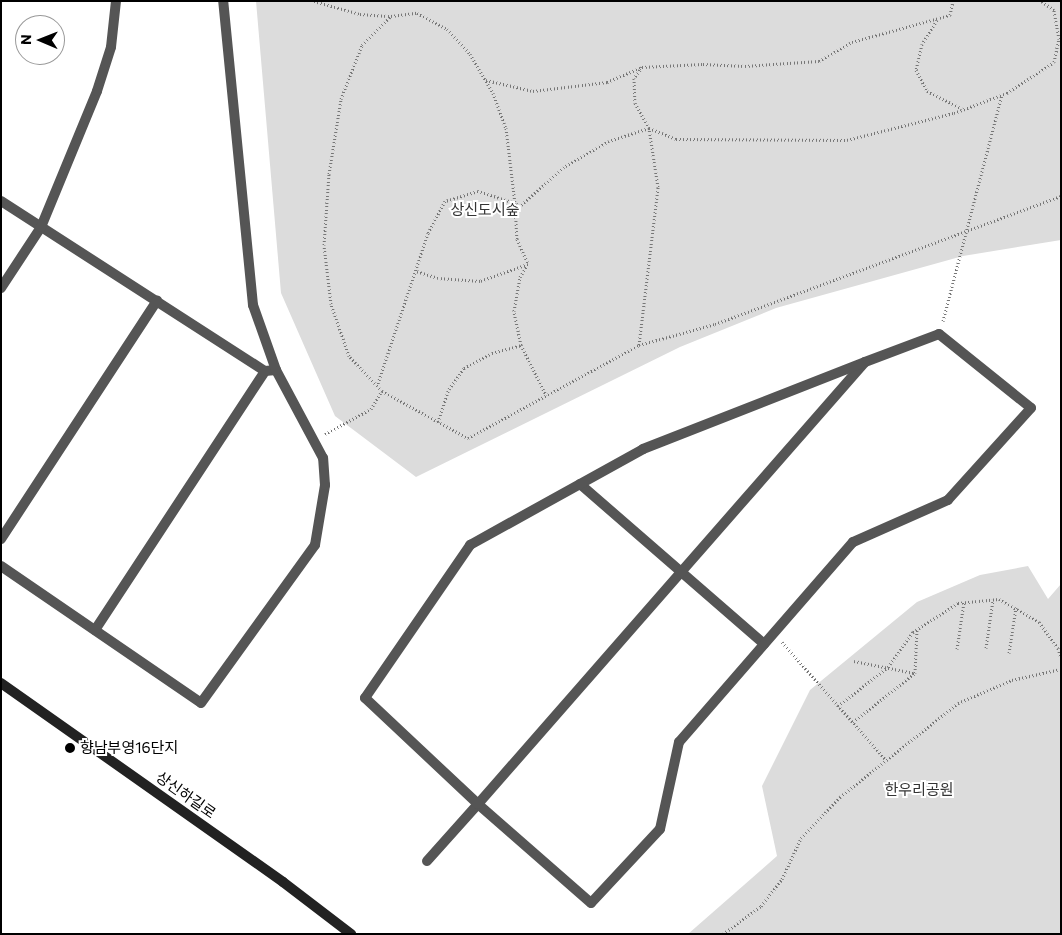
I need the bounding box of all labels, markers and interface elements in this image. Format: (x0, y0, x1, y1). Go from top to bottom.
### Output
north arrow (15, 15, 65, 65)
text: N (17, 34, 34, 45)
park label: 상신도시숲 (451, 201, 519, 219)
place label: 향남부영16단지 (80, 739, 178, 757)
marker: 향남부영16단지 (64, 742, 76, 754)
street label: 상신하길로 (153, 768, 219, 822)
park label: 한우리공원 (885, 781, 953, 799)

